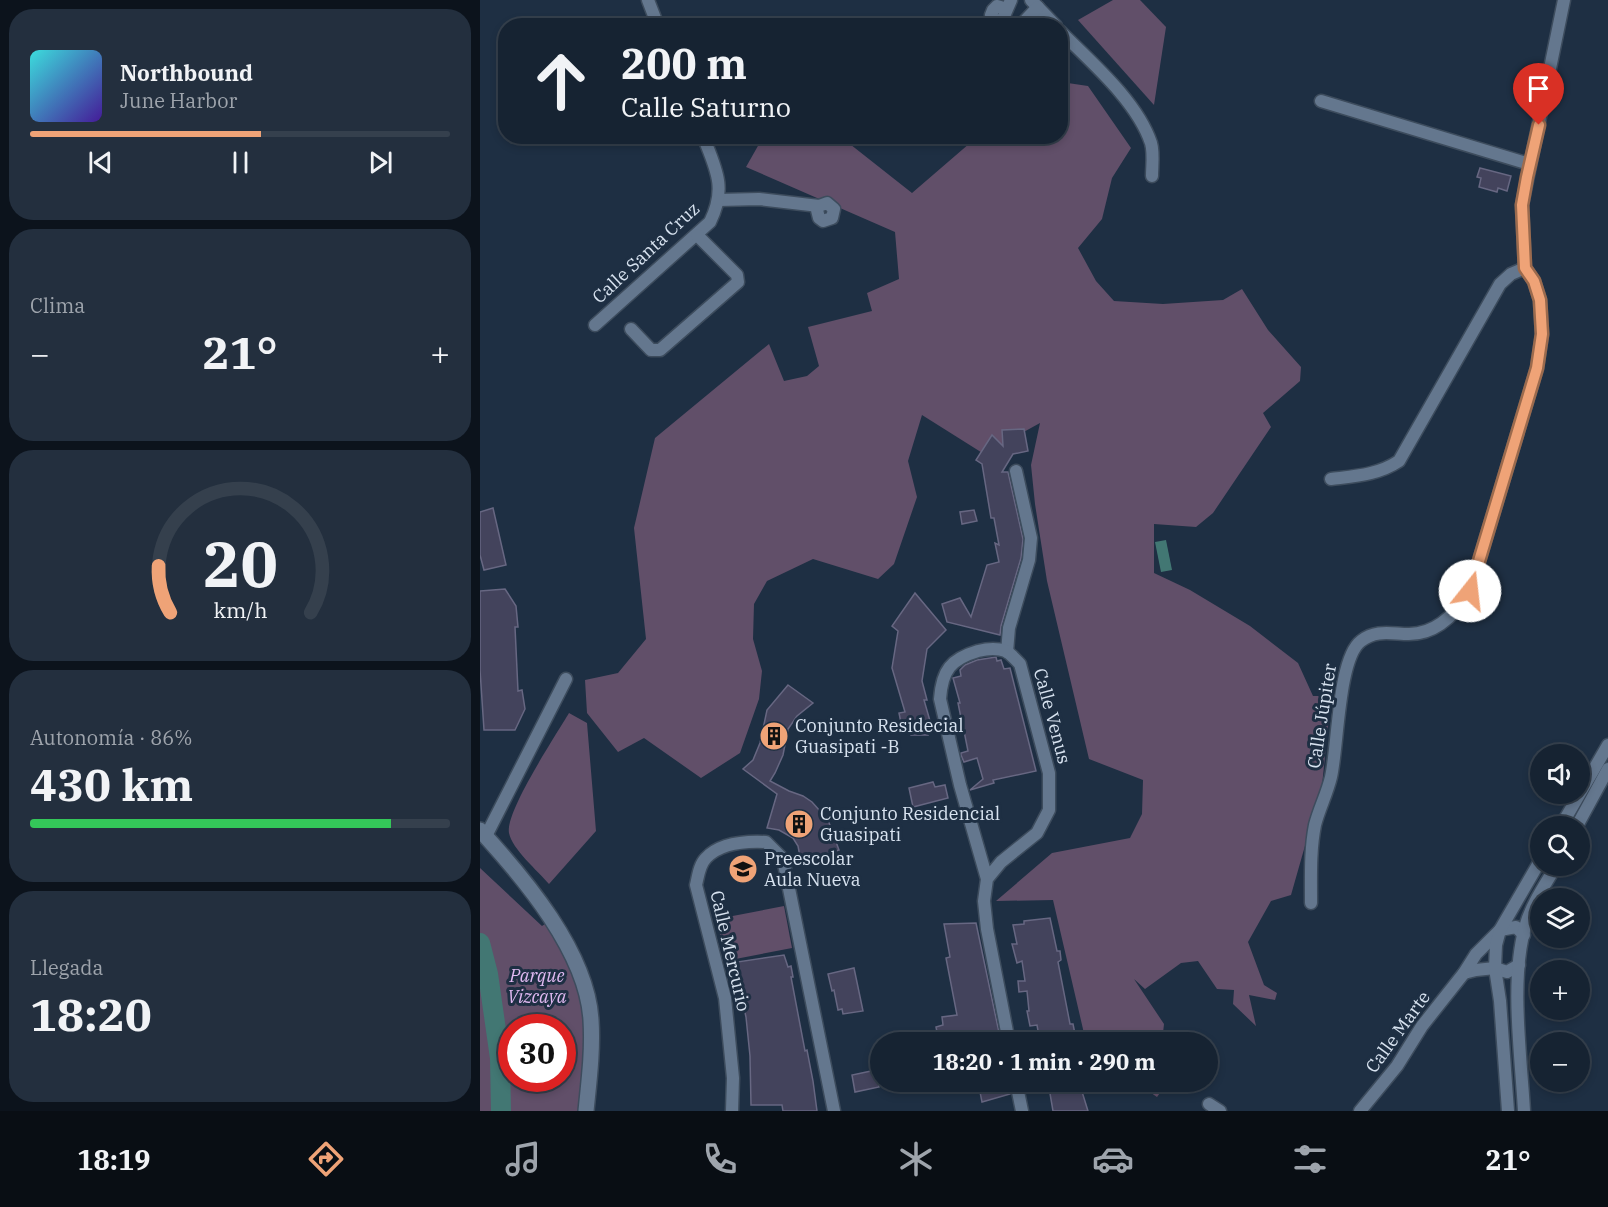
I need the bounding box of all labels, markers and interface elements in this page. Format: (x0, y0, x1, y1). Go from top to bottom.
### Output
text: 200 m (621, 36, 747, 91)
icon: ahead (522, 42, 600, 120)
text: Northbound (120, 58, 253, 87)
pin (1513, 63, 1564, 125)
icon: arrive (1522, 72, 1555, 105)
text: June Harbor (120, 87, 237, 114)
text: Calle Saturno (621, 89, 791, 124)
icon: previous (84, 146, 117, 179)
icon: pause (224, 146, 257, 179)
icon: next (364, 146, 397, 179)
street label: Calle Santa Cruz (587, 197, 704, 308)
text: Clima (30, 292, 85, 319)
text: 21° (202, 323, 278, 381)
text: − (30, 332, 50, 375)
text: + (430, 332, 450, 375)
text: 20 (203, 523, 277, 604)
position arrow (1438, 559, 1502, 623)
text: km/h (213, 596, 267, 624)
street label: Calle Júpiter (1302, 662, 1341, 770)
street label: Calle Venus (1029, 666, 1076, 766)
place label: Conjunto Residecial Guasipati -B (795, 714, 964, 758)
building icon: Conjunto Residecial Guasipati -B (758, 720, 790, 752)
text: Autonomía · 86% (30, 724, 192, 751)
map controls (1530, 744, 1590, 1092)
button: sound (1530, 744, 1590, 804)
text: 430 km (30, 755, 193, 813)
place label: Conjunto Residencial Guasipati (820, 802, 1000, 846)
building icon: Conjunto Residencial Guasipati (783, 808, 815, 840)
button: search (1530, 816, 1590, 876)
place label: Preescolar Aula Nueva (764, 847, 861, 891)
school or university icon: Preescolar Aula Nueva (727, 853, 759, 885)
street label: Calle Mercurio (705, 888, 756, 1014)
button: layers (1530, 888, 1590, 948)
text: Llegada (30, 954, 103, 981)
button: + (1530, 960, 1590, 1020)
park label: Parque Vizcaya (507, 964, 567, 1008)
text: 18:20 (30, 985, 152, 1043)
street label: Calle Marte (1360, 986, 1435, 1077)
speed limit sign: 30 (498, 1014, 576, 1092)
button: − (1530, 1032, 1590, 1092)
text: 18:20 · 1 min · 290 m (932, 1047, 1156, 1076)
icon: directions (305, 1138, 347, 1180)
icon: music (502, 1138, 544, 1180)
icon: phone (699, 1138, 741, 1180)
icon: climate (895, 1138, 937, 1180)
icon: car (1092, 1138, 1134, 1180)
icon: filters (1289, 1138, 1331, 1180)
text: 18:19 (77, 1142, 150, 1177)
text: 21° (1485, 1142, 1531, 1177)

